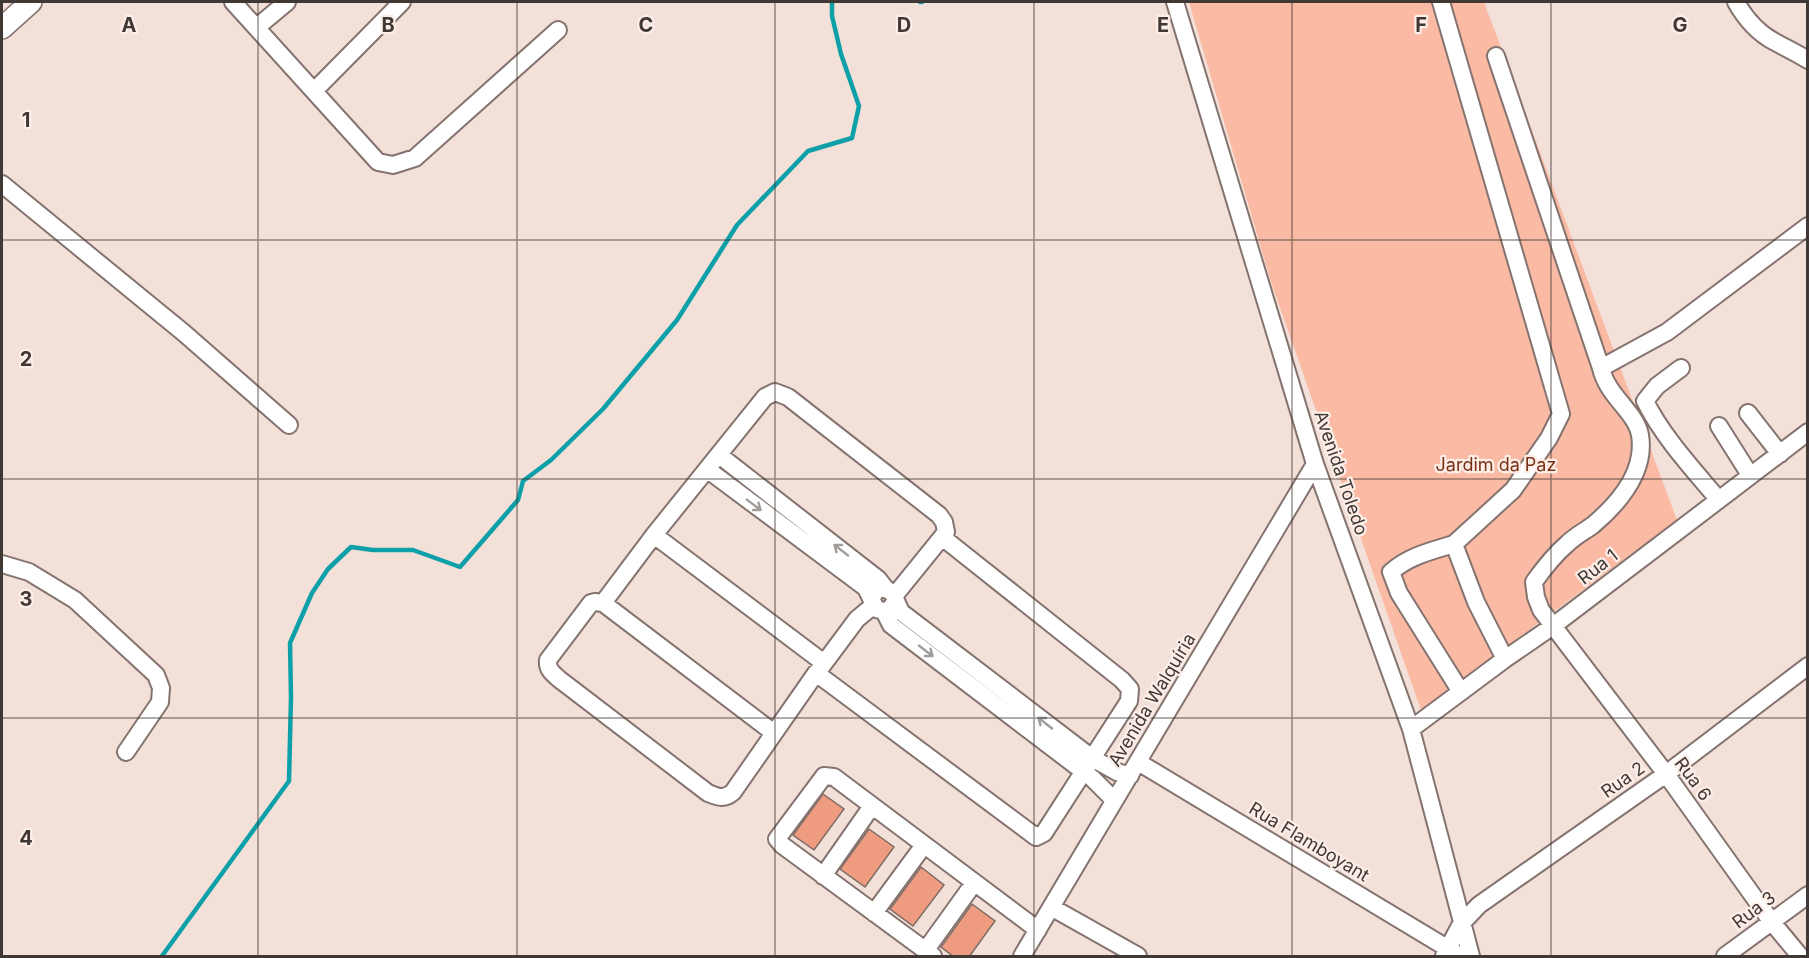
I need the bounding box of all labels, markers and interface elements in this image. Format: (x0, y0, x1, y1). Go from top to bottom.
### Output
text: A (122, 13, 137, 37)
text: B (381, 13, 395, 37)
text: C (639, 13, 653, 37)
text: D (897, 13, 911, 37)
text: E (1157, 13, 1169, 37)
text: F (1415, 13, 1427, 37)
text: G (1672, 13, 1688, 37)
text: 1 (22, 108, 30, 132)
text: 2 (20, 347, 32, 371)
street label: Avenida Toledo (1310, 408, 1373, 538)
park label: Jardim da Paz (1436, 454, 1556, 475)
one-way arrow (746, 498, 762, 511)
one-way arrow (833, 544, 849, 556)
street label: Rua 1 (1574, 545, 1622, 589)
text: 3 (20, 587, 32, 611)
street label: Avenida Walquíria (1104, 629, 1200, 770)
one-way arrow (917, 644, 933, 657)
one-way arrow (1037, 716, 1053, 729)
street label: Rua 6 (1671, 753, 1716, 805)
street label: Rua 2 (1597, 757, 1649, 802)
street label: Rua Flamboyant (1245, 797, 1373, 886)
text: 4 (19, 826, 33, 850)
street label: Rua 3 (1728, 887, 1779, 933)

